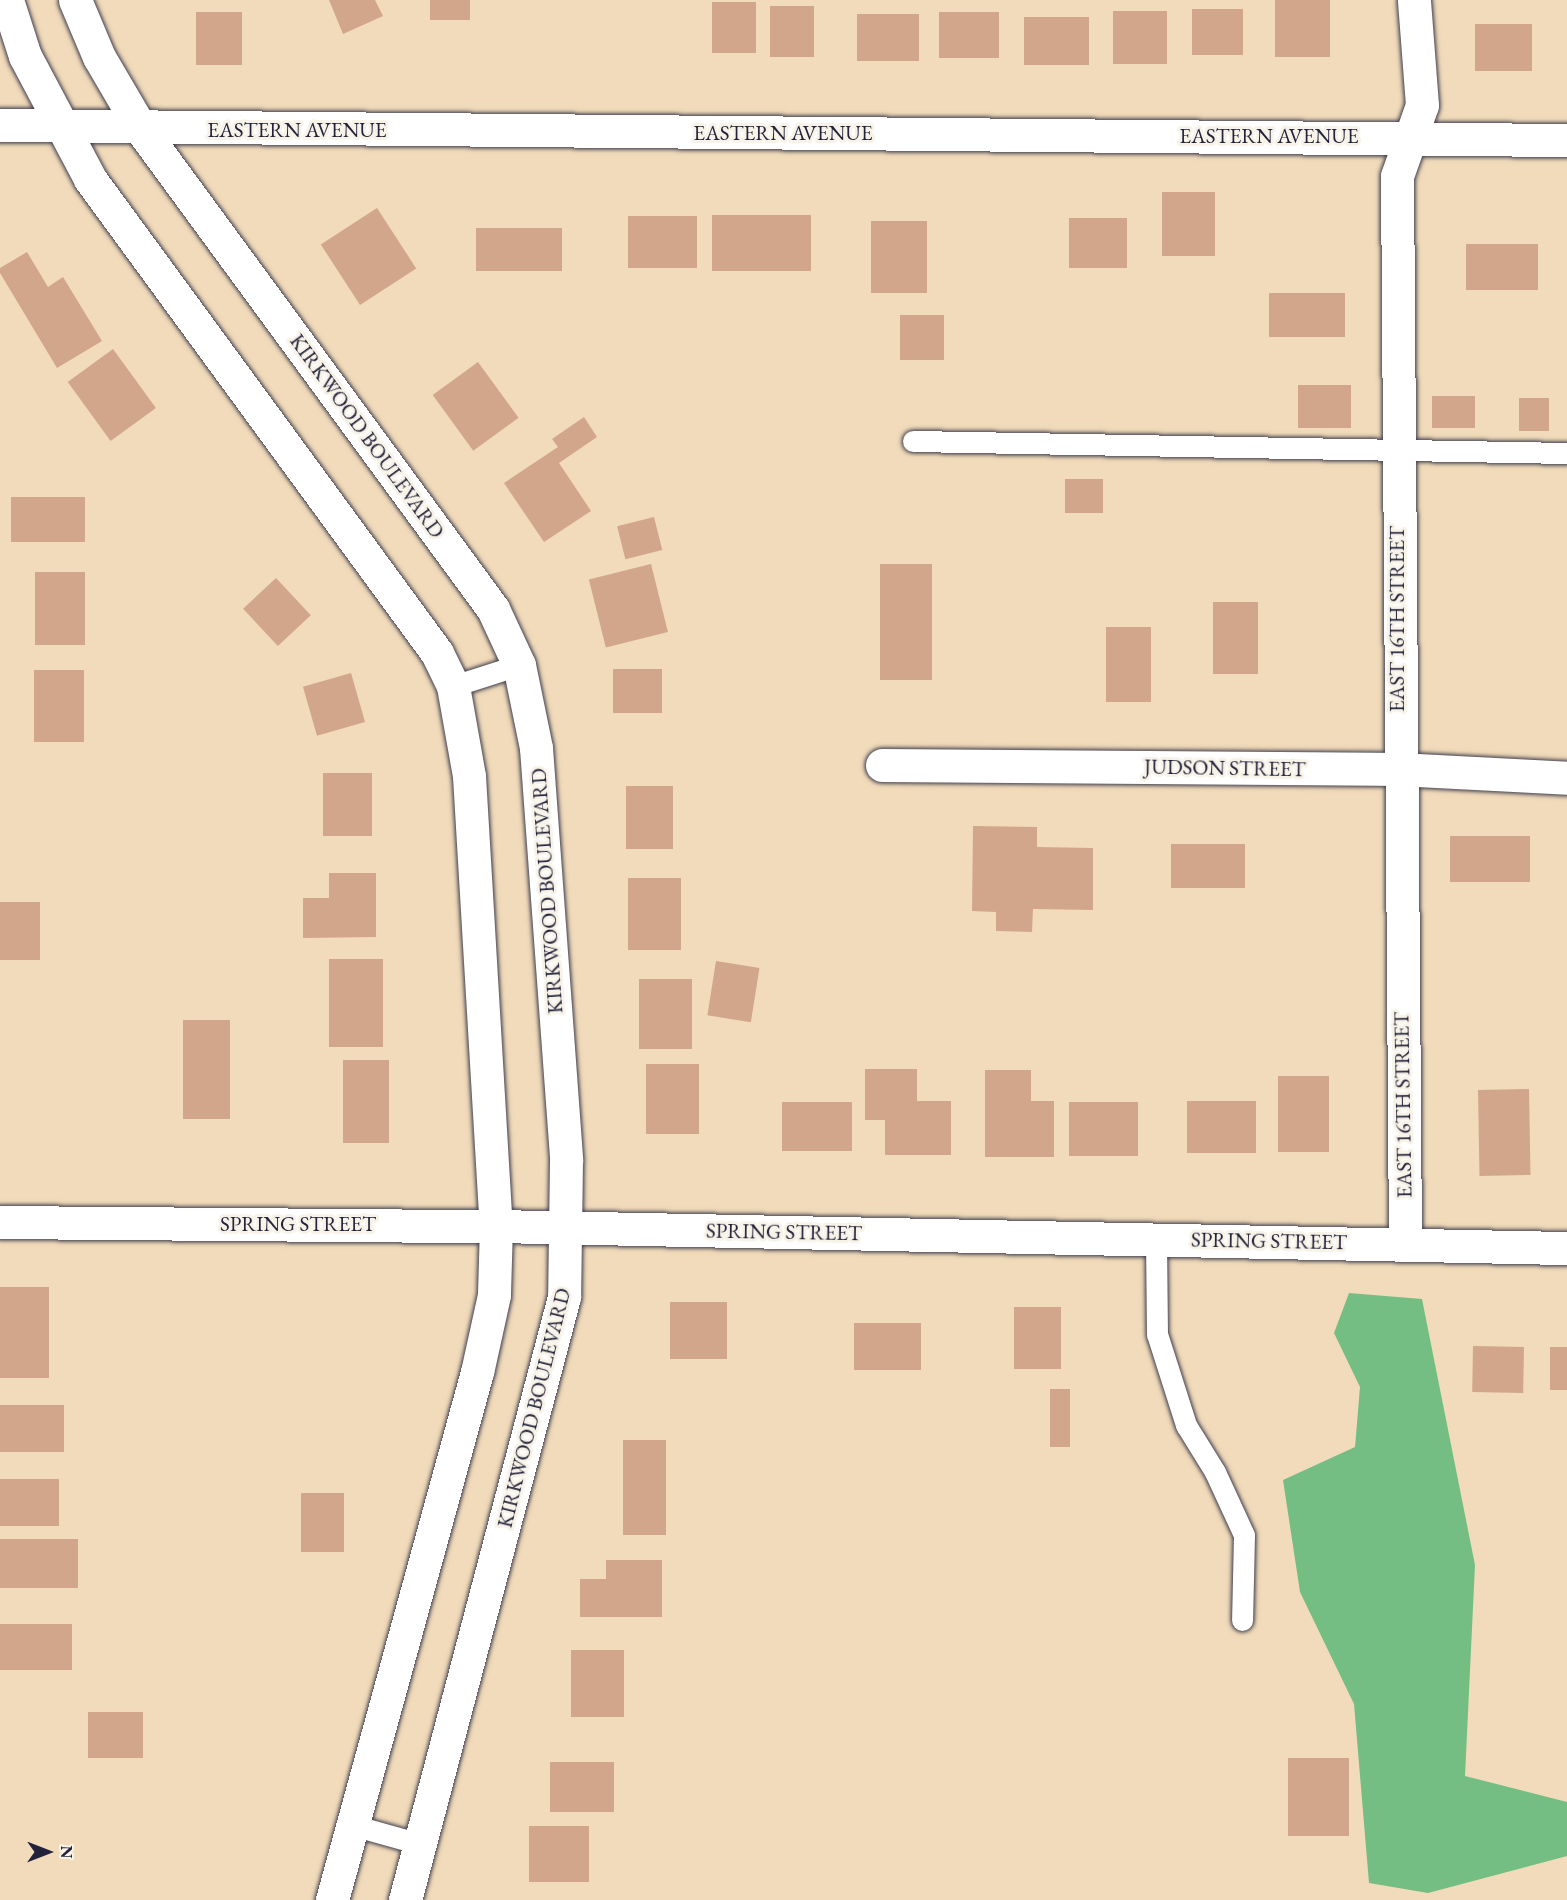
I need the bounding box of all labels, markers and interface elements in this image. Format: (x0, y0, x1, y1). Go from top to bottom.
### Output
street label: EASTERN AVENUE (207, 117, 387, 143)
street label: EASTERN AVENUE (693, 120, 873, 146)
street label: EASTERN AVENUE (1179, 123, 1359, 149)
street label: KIRKWOOD BOULEVARD (285, 329, 449, 543)
street label: EAST 16TH STREET (1384, 526, 1410, 712)
street label: JUDSON STREET (1144, 754, 1306, 782)
street label: KIRKWOOD BOULEVARD (526, 767, 568, 1015)
street label: EAST 16TH STREET (1389, 1012, 1417, 1198)
street label: SPRING STREET (220, 1211, 376, 1237)
street label: SPRING STREET (706, 1218, 862, 1246)
street label: SPRING STREET (1191, 1227, 1347, 1255)
street label: KIRKWOOD BOULEVARD (492, 1286, 576, 1530)
north arrow (18, 1822, 78, 1882)
text: N (56, 1846, 77, 1858)

